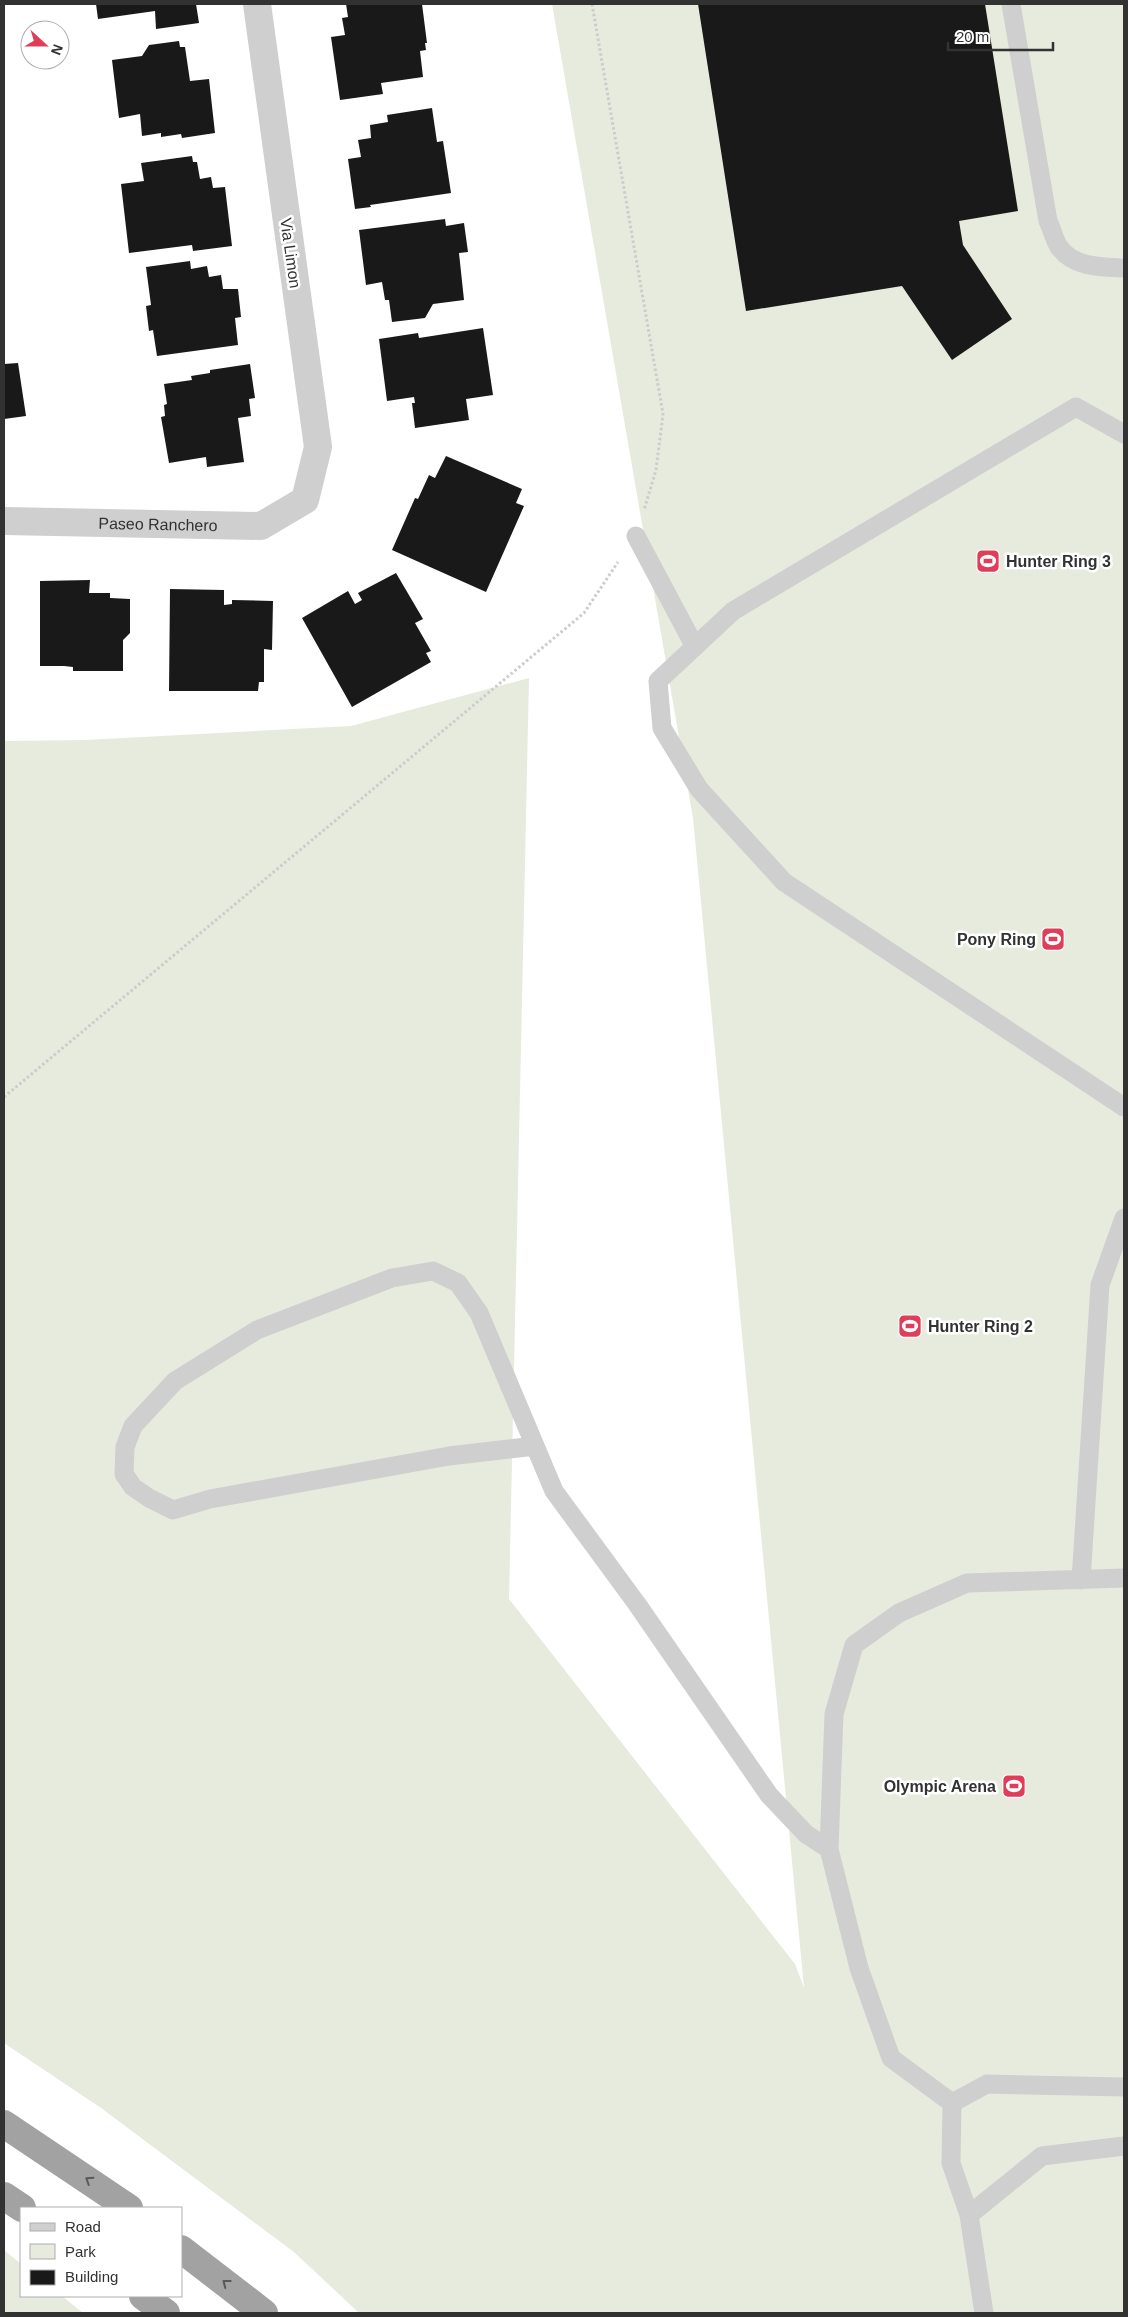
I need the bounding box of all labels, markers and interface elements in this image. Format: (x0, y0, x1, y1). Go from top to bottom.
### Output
north arrow (20, 20, 70, 70)
scale bar (948, 20, 1053, 52)
text: 20 m (956, 28, 989, 45)
text: N (48, 42, 66, 57)
street label: Via Limon (277, 217, 304, 289)
street label: Paseo Ranchero (98, 515, 218, 534)
sports icon: Hunter Ring 3 (975, 548, 1001, 574)
place label: Hunter Ring 3 (1006, 553, 1111, 570)
sports icon: Pony Ring (1040, 926, 1066, 952)
place label: Pony Ring (957, 931, 1036, 948)
sports icon: Hunter Ring 2 (897, 1313, 923, 1339)
place label: Hunter Ring 2 (928, 1318, 1033, 1335)
sports icon: Olympic Arena (1001, 1773, 1027, 1799)
place label: Olympic Arena (884, 1778, 996, 1795)
one-way arrow (86, 2177, 95, 2187)
legend (20, 2207, 182, 2297)
text: Road (65, 2218, 101, 2235)
text: Park (65, 2243, 96, 2260)
text: Building (65, 2268, 118, 2285)
one-way arrow (222, 2280, 231, 2289)

